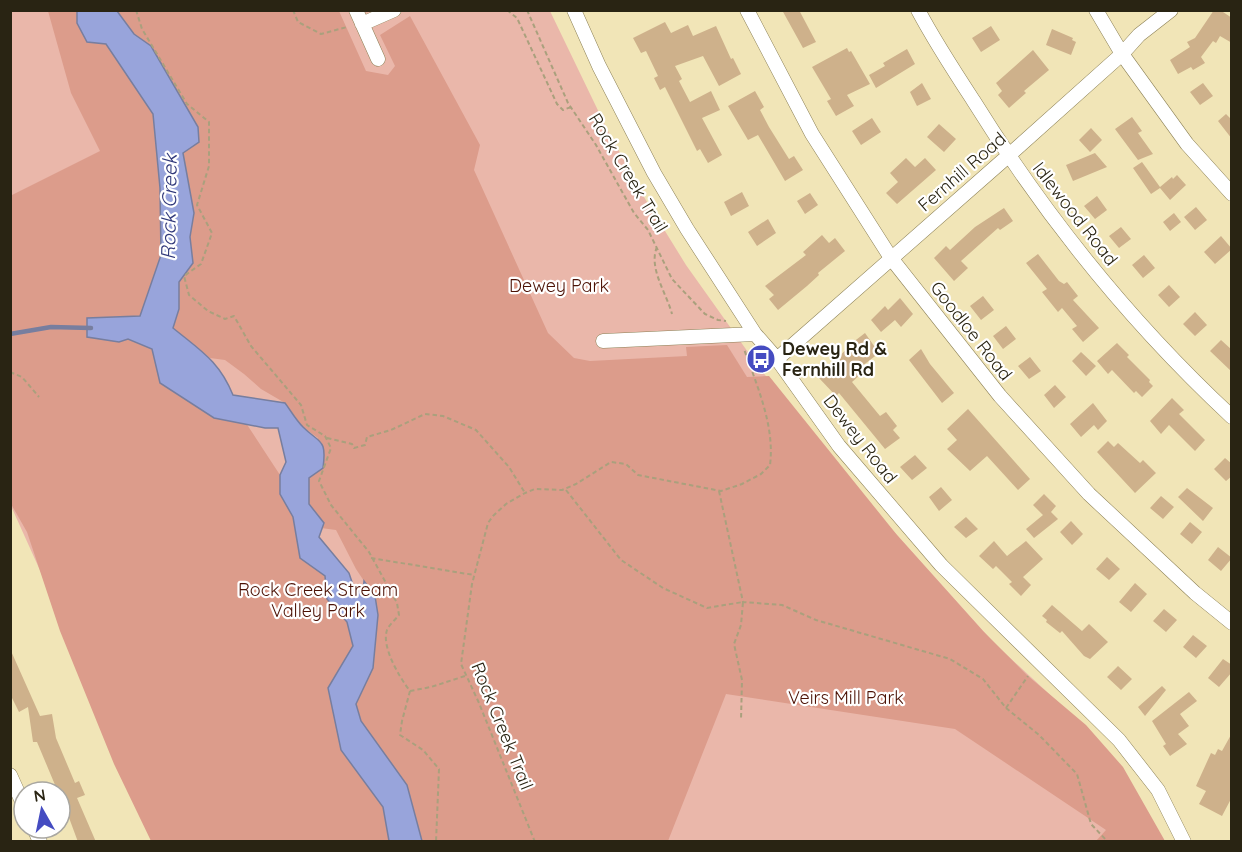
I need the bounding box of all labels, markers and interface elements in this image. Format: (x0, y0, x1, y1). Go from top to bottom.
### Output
street label: Rock Creek Trail (584, 109, 673, 237)
street label: Fernhill Road (913, 127, 1010, 216)
water label: Rock Creek (155, 152, 182, 260)
street label: Idlewood Road (1028, 157, 1123, 270)
park label: Dewey Park (509, 274, 609, 297)
street label: Goodloe Road (925, 276, 1017, 385)
place label: Dewey Rd & Fernhill Rd (782, 337, 887, 381)
bus stop icon: Dewey Rd & Fernhill Rd (745, 343, 777, 375)
street label: Dewey Road (818, 390, 902, 488)
park label: Rock Creek Stream Valley Park (238, 578, 398, 622)
street label: Rock Creek Trail (466, 659, 538, 793)
park label: Veirs Mill Park (788, 686, 904, 709)
north arrow (12, 780, 72, 840)
text: N (32, 784, 47, 806)

